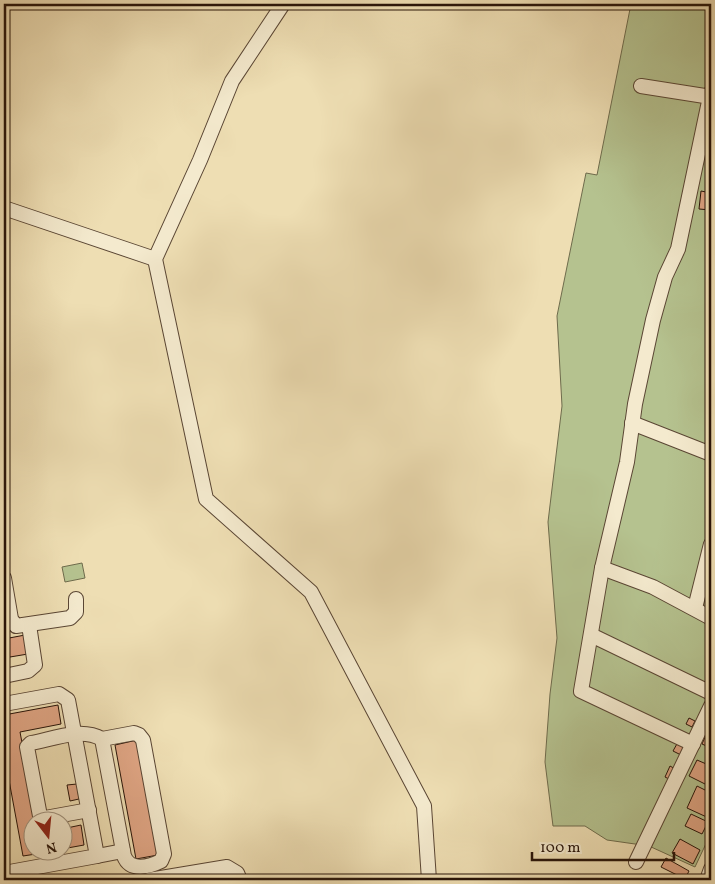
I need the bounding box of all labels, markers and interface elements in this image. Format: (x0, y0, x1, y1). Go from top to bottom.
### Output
north arrow (22, 812, 72, 862)
scale bar (532, 829, 675, 861)
text: N (44, 837, 59, 858)
text: 100 m (540, 838, 580, 859)

